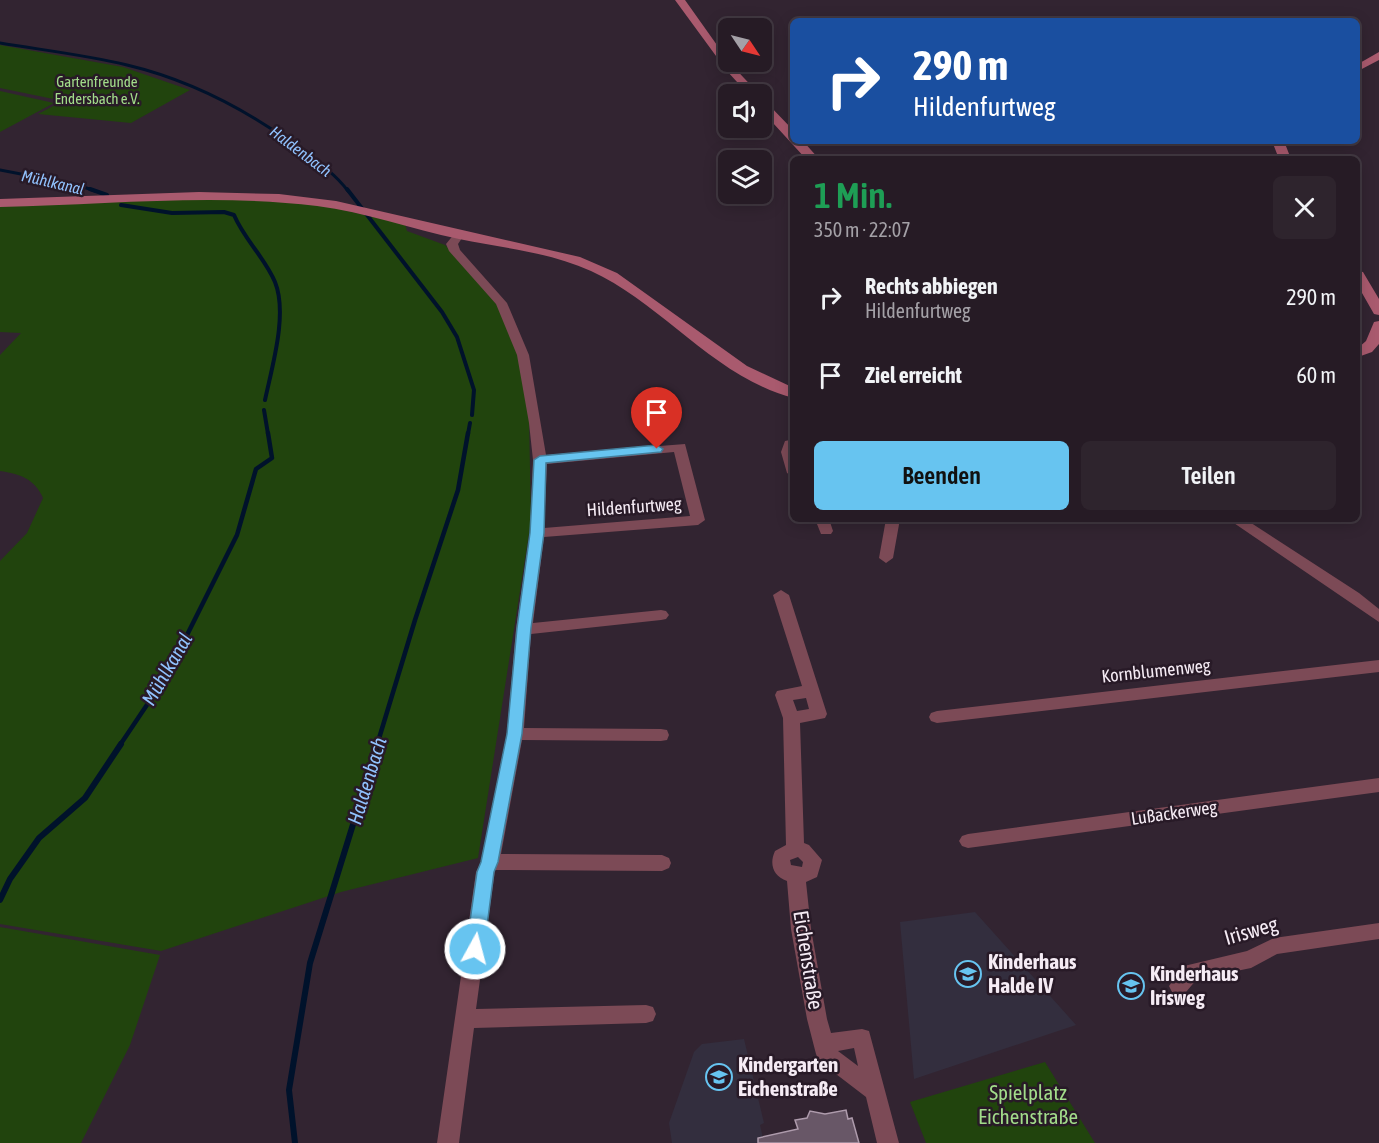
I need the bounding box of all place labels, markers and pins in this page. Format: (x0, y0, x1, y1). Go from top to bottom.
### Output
pin (631, 387, 682, 449)
place label: Kinderhaus Halde IV (988, 949, 1077, 997)
school or university icon: Kinderhaus Halde IV (953, 959, 983, 989)
place label: Kinderhaus Irisweg (1150, 961, 1239, 1009)
school or university icon: Kinderhaus Irisweg (1116, 971, 1146, 1001)
place label: Kindergarten Eichenstraße (738, 1052, 838, 1100)
school or university icon: Kindergarten Eichenstraße (704, 1062, 734, 1092)

